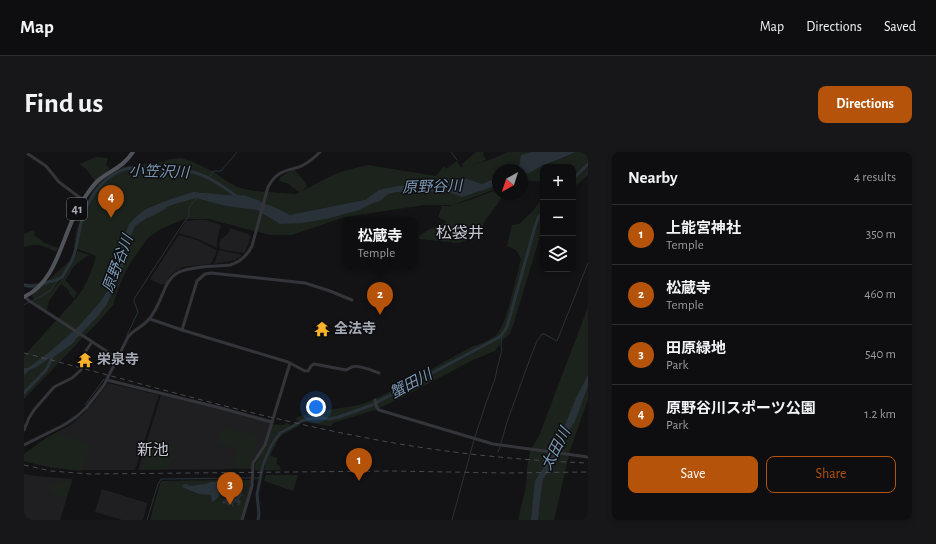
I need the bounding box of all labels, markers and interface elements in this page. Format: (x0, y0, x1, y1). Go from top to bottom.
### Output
text: Map (20, 18, 54, 37)
text: Map (760, 20, 784, 34)
text: Directions (806, 20, 862, 34)
text: Saved (884, 20, 916, 34)
button: Directions (818, 86, 912, 123)
text: Find us (24, 90, 103, 118)
water label: 小笠沢川 (129, 162, 191, 181)
north arrow (492, 164, 528, 200)
map controls (540, 164, 576, 272)
button: + (540, 164, 576, 200)
text: Nearby (628, 169, 678, 186)
text: 4 results (854, 171, 896, 184)
water label: 原野谷川 (402, 177, 464, 196)
pin: 4 (98, 185, 124, 218)
road number: 41 (67, 198, 87, 220)
button: − (540, 200, 576, 236)
popup (343, 217, 417, 269)
text: 上能宮神社 (666, 221, 741, 236)
district label: 松袋井 (436, 224, 484, 241)
text: 1 (639, 228, 643, 241)
text: 350 m (866, 228, 896, 241)
text: 松蔵寺 (357, 229, 403, 244)
water label: 原野谷川 (99, 231, 136, 295)
button: layers (540, 236, 576, 272)
text: Temple (666, 239, 704, 252)
text: Temple (357, 247, 395, 260)
text: 松蔵寺 (666, 281, 711, 296)
pin: 2 (367, 282, 393, 315)
text: 2 (638, 288, 644, 301)
text: 460 m (864, 288, 896, 301)
text: Temple (666, 299, 704, 312)
temple icon: 全法寺 (313, 320, 331, 338)
place label: 全法寺 (334, 321, 376, 336)
text: 田原緑地 (666, 341, 726, 356)
text: 3 (638, 348, 644, 361)
text: 540 m (865, 348, 896, 361)
temple icon: 栄泉寺 (76, 351, 94, 369)
place label: 栄泉寺 (97, 351, 139, 367)
text: Park (666, 359, 688, 372)
water label: 蟹田川 (387, 365, 436, 401)
your location (306, 397, 326, 417)
text: 原野谷川スポーツ公園 (666, 401, 816, 416)
text: 4 (638, 408, 644, 421)
text: 1.2 km (864, 408, 896, 421)
text: Park (666, 419, 688, 432)
water label: 太田川 (538, 423, 574, 472)
district label: 新池 (137, 441, 169, 458)
pin: 1 (346, 448, 372, 481)
button: Save (628, 456, 758, 493)
button: Share (766, 456, 896, 493)
pin: 3 (217, 472, 243, 505)

